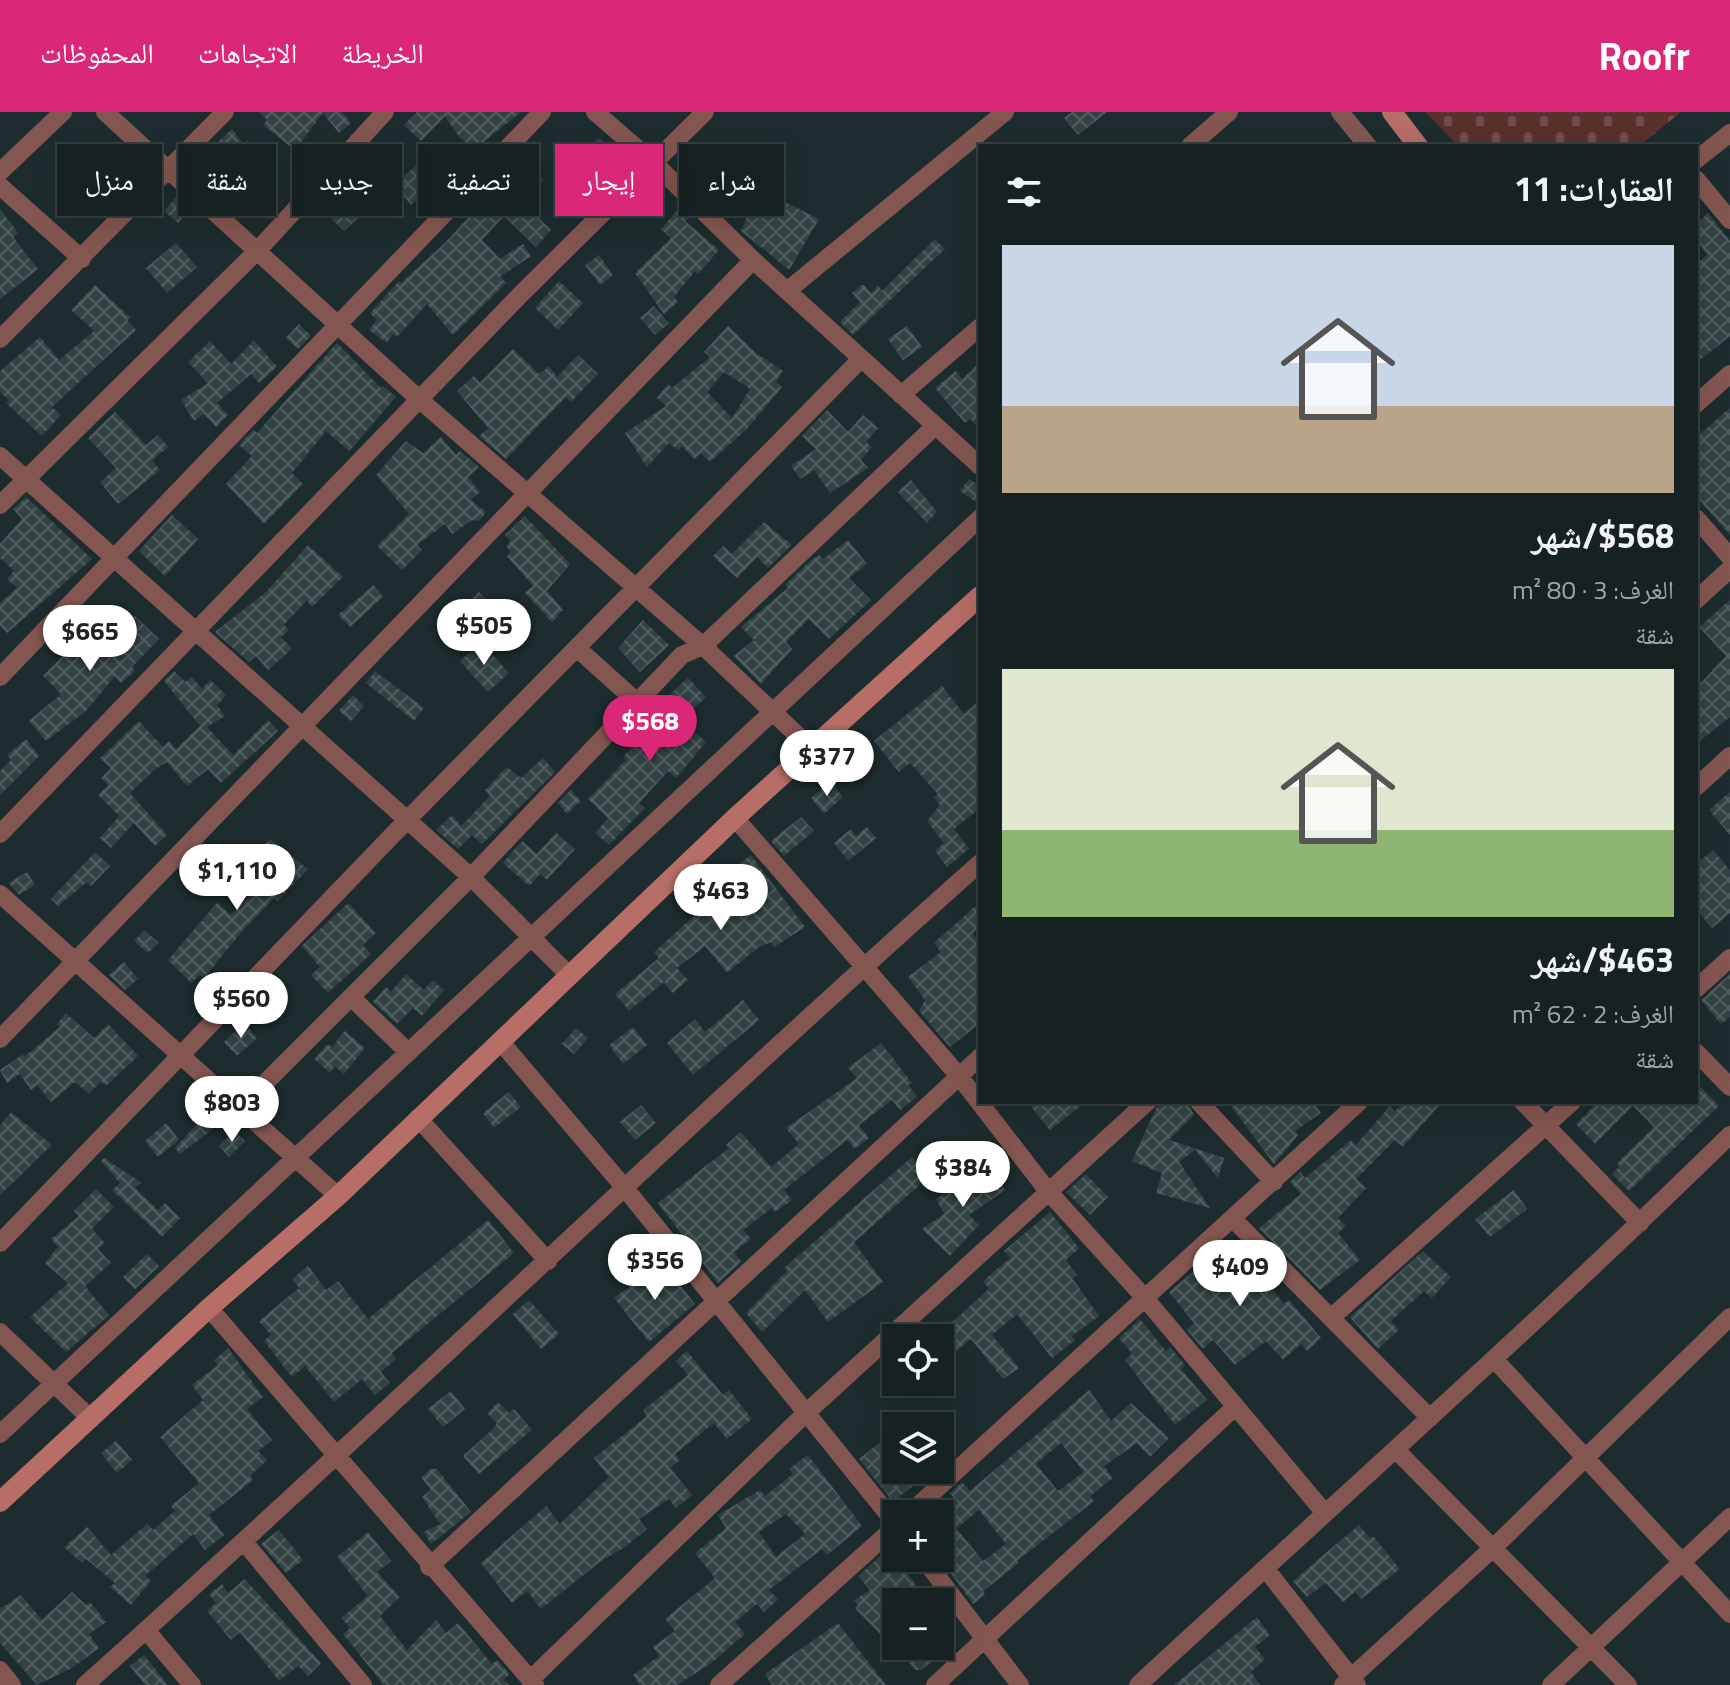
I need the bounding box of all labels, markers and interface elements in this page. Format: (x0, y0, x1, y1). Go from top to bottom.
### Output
text: Roofr (1599, 27, 1690, 85)
text: المحفوظات (40, 31, 154, 74)
text: الاتجاهات (198, 31, 297, 74)
text: الخريطة (341, 31, 424, 74)
chip: منزل (57, 144, 162, 216)
chip: شقة (178, 144, 276, 216)
chip: جديد (292, 144, 402, 216)
chip: تصفية (418, 144, 539, 216)
chip: إيجار (555, 144, 663, 216)
chip: شراء (679, 144, 784, 216)
text: العقارات: 11 (1514, 162, 1674, 214)
icon: filters (1002, 170, 1046, 214)
icon: home (1266, 297, 1410, 441)
text: $568/شهر (1531, 509, 1674, 561)
text: الغرف: 3 · 80 m² (1512, 570, 1674, 609)
pin: $505 (437, 599, 531, 667)
pin: $665 (43, 605, 137, 673)
text: $505 (455, 605, 513, 644)
text: $665 (61, 611, 119, 650)
text: شقة (1635, 615, 1674, 654)
pin: $568 (603, 695, 697, 763)
text: $568 (621, 701, 679, 740)
icon: home (1266, 721, 1410, 865)
pin: $377 (780, 730, 874, 798)
text: $377 (798, 736, 856, 775)
pin: $1,110 (172, 844, 302, 912)
text: $1,110 (197, 850, 277, 889)
pin: $463 (674, 864, 768, 932)
text: $463 (692, 870, 750, 909)
text: $463/شهر (1531, 933, 1674, 985)
pin: $560 (194, 972, 288, 1040)
text: $560 (212, 978, 270, 1017)
text: الغرف: 2 · 62 m² (1512, 994, 1674, 1033)
text: شقة (1635, 1039, 1674, 1078)
pin: $803 (185, 1076, 279, 1144)
text: $803 (203, 1082, 261, 1121)
pin: $384 (916, 1141, 1010, 1209)
text: $384 (934, 1147, 992, 1186)
pin: $356 (608, 1234, 702, 1302)
text: $356 (626, 1240, 684, 1279)
pin: $409 (1193, 1240, 1287, 1308)
text: $409 (1211, 1246, 1269, 1285)
map controls (882, 1324, 954, 1660)
button: locate (882, 1324, 954, 1396)
button: layers (882, 1412, 954, 1484)
button: + (882, 1500, 954, 1572)
button: − (882, 1588, 954, 1660)

